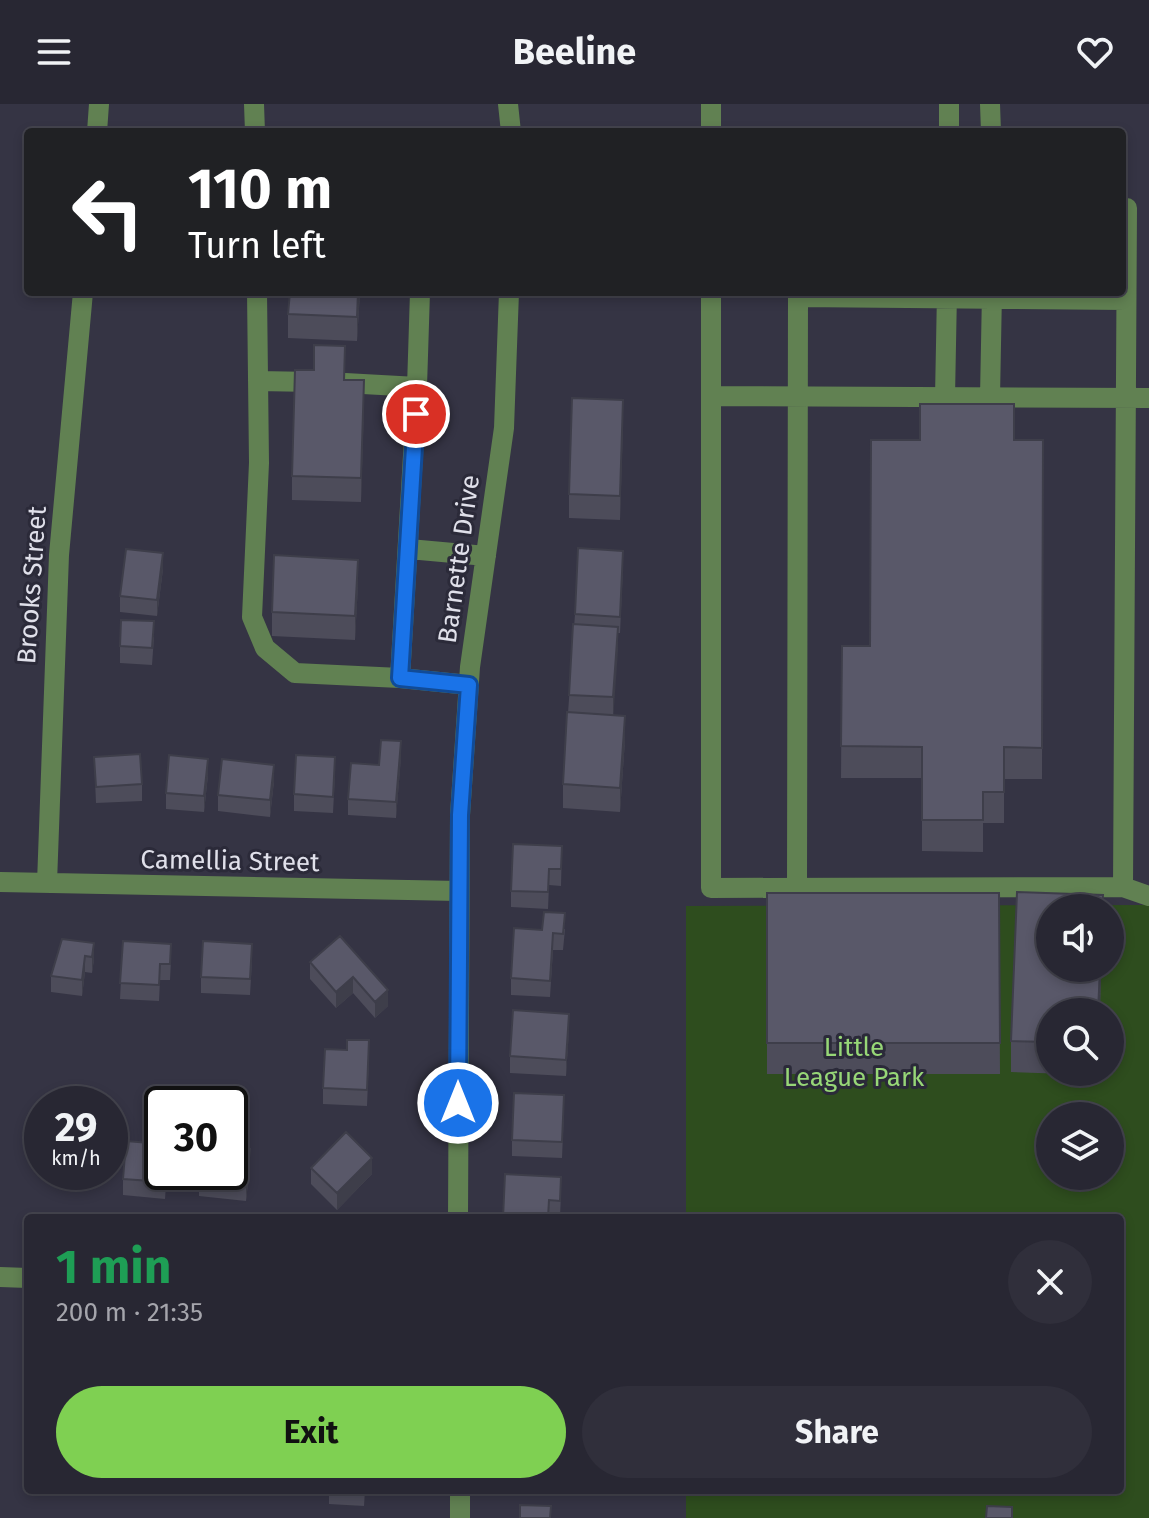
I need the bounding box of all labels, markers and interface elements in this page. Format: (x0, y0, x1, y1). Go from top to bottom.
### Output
icon: menu (32, 30, 76, 74)
text: Beeline (513, 30, 636, 74)
icon: heart (1073, 30, 1117, 74)
text: 110 m (188, 156, 332, 223)
icon: left (56, 160, 160, 264)
text: Turn left (188, 224, 326, 268)
pin (382, 380, 450, 448)
icon: arrive (394, 392, 438, 436)
street label: Barnette Drive (432, 473, 486, 645)
street label: Brooks Street (11, 504, 53, 665)
street label: Camellia Street (140, 844, 320, 878)
map controls (1036, 894, 1124, 1190)
button: sound (1036, 894, 1124, 982)
button: search (1036, 998, 1124, 1086)
park label: Little League Park (784, 1032, 925, 1093)
position arrow (416, 1061, 500, 1145)
speed limit sign: 30 (144, 1086, 248, 1190)
button: layers (1036, 1102, 1124, 1190)
text: 29 (55, 1104, 97, 1152)
text: km/h (51, 1146, 101, 1170)
text: 1 min (56, 1238, 171, 1296)
button: close (1008, 1240, 1092, 1324)
text: 200 m · 21:35 (56, 1297, 203, 1328)
button: Exit (56, 1386, 566, 1478)
button: Share (582, 1386, 1092, 1478)

